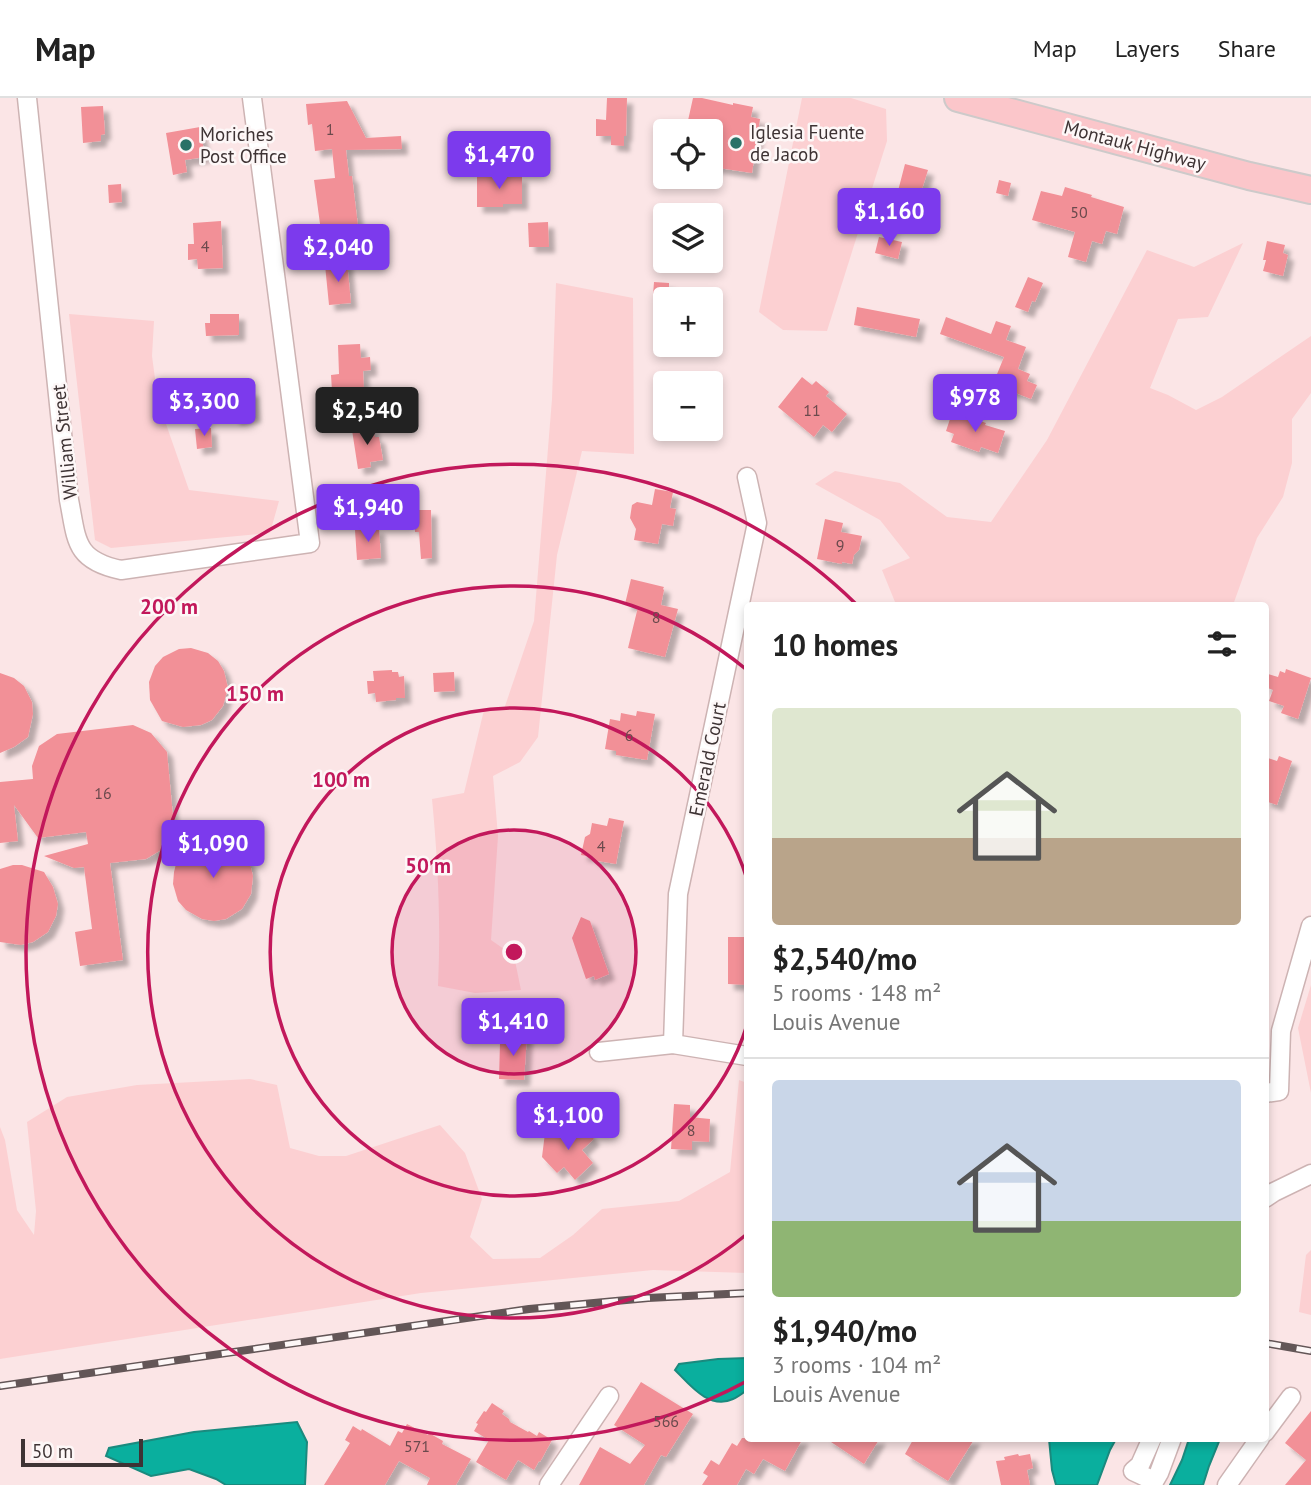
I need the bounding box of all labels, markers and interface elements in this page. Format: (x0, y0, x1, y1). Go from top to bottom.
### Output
text: Map (35, 27, 96, 70)
text: Map (1033, 33, 1077, 64)
text: Layers (1115, 33, 1180, 64)
text: Share (1218, 33, 1276, 64)
street label: Montauk Highway (1061, 115, 1209, 176)
house number: 1 (326, 119, 334, 139)
map controls (653, 119, 723, 441)
button: locate (653, 119, 723, 189)
place label: Iglesia Fuente de Jacob (750, 120, 865, 166)
place label: Moriches Post Office (200, 122, 287, 168)
pin: $1,470 (442, 132, 556, 191)
marker: Iglesia Fuente de Jacob (728, 135, 744, 151)
marker: Moriches Post Office (178, 137, 194, 153)
text: $1,470 (463, 139, 535, 168)
pin: $1,160 (832, 188, 946, 248)
text: $1,160 (853, 196, 925, 225)
house number: 50 (1070, 202, 1088, 222)
button: layers (653, 203, 723, 273)
pin: $2,040 (281, 225, 395, 284)
text: $2,040 (302, 232, 374, 261)
house number: 4 (201, 236, 210, 256)
button: + (653, 287, 723, 357)
button: − (653, 371, 723, 441)
pin: $978 (934, 374, 1016, 434)
pin: $3,300 (147, 378, 261, 438)
text: $978 (949, 382, 1001, 411)
street label: William Street (46, 383, 82, 501)
text: $3,300 (168, 386, 240, 415)
pin: $2,540 (310, 388, 424, 447)
text: $2,540 (331, 395, 403, 424)
house number: 11 (803, 400, 821, 420)
pin: $1,940 (311, 484, 425, 544)
text: $1,940 (332, 492, 404, 521)
house number: 9 (836, 535, 844, 555)
text: 200 m (140, 593, 198, 620)
house number: 8 (652, 607, 660, 627)
text: 10 homes (772, 625, 898, 664)
icon: filters (1203, 625, 1241, 663)
text: 150 m (226, 680, 284, 707)
street label: Emerald Court (683, 699, 731, 818)
house number: 6 (625, 725, 633, 745)
icon: home (944, 753, 1070, 879)
text: 100 m (312, 766, 370, 793)
house number: 16 (94, 783, 112, 803)
pin: $1,090 (156, 820, 270, 880)
text: $1,090 (177, 828, 249, 857)
house number: 4 (597, 836, 606, 856)
text: 50 m (405, 852, 451, 879)
text: $2,540/mo (772, 939, 917, 978)
centre of rings (502, 940, 526, 964)
text: 5 rooms · 148 m² (772, 978, 941, 1007)
pin: $1,410 (456, 998, 570, 1058)
text: $1,410 (477, 1006, 549, 1035)
text: Louis Avenue (772, 1007, 900, 1036)
pin: $1,100 (511, 1093, 625, 1152)
text: $1,100 (532, 1100, 604, 1129)
house number: 8 (687, 1120, 695, 1140)
icon: home (944, 1125, 1070, 1251)
text: $1,940/mo (772, 1311, 917, 1350)
text: 3 rooms · 104 m² (772, 1350, 941, 1379)
text: Louis Avenue (772, 1379, 900, 1408)
house number: 566 (653, 1411, 679, 1431)
scale bar (21, 1436, 144, 1468)
house number: 571 (404, 1436, 430, 1456)
text: 50 m (32, 1439, 73, 1463)

